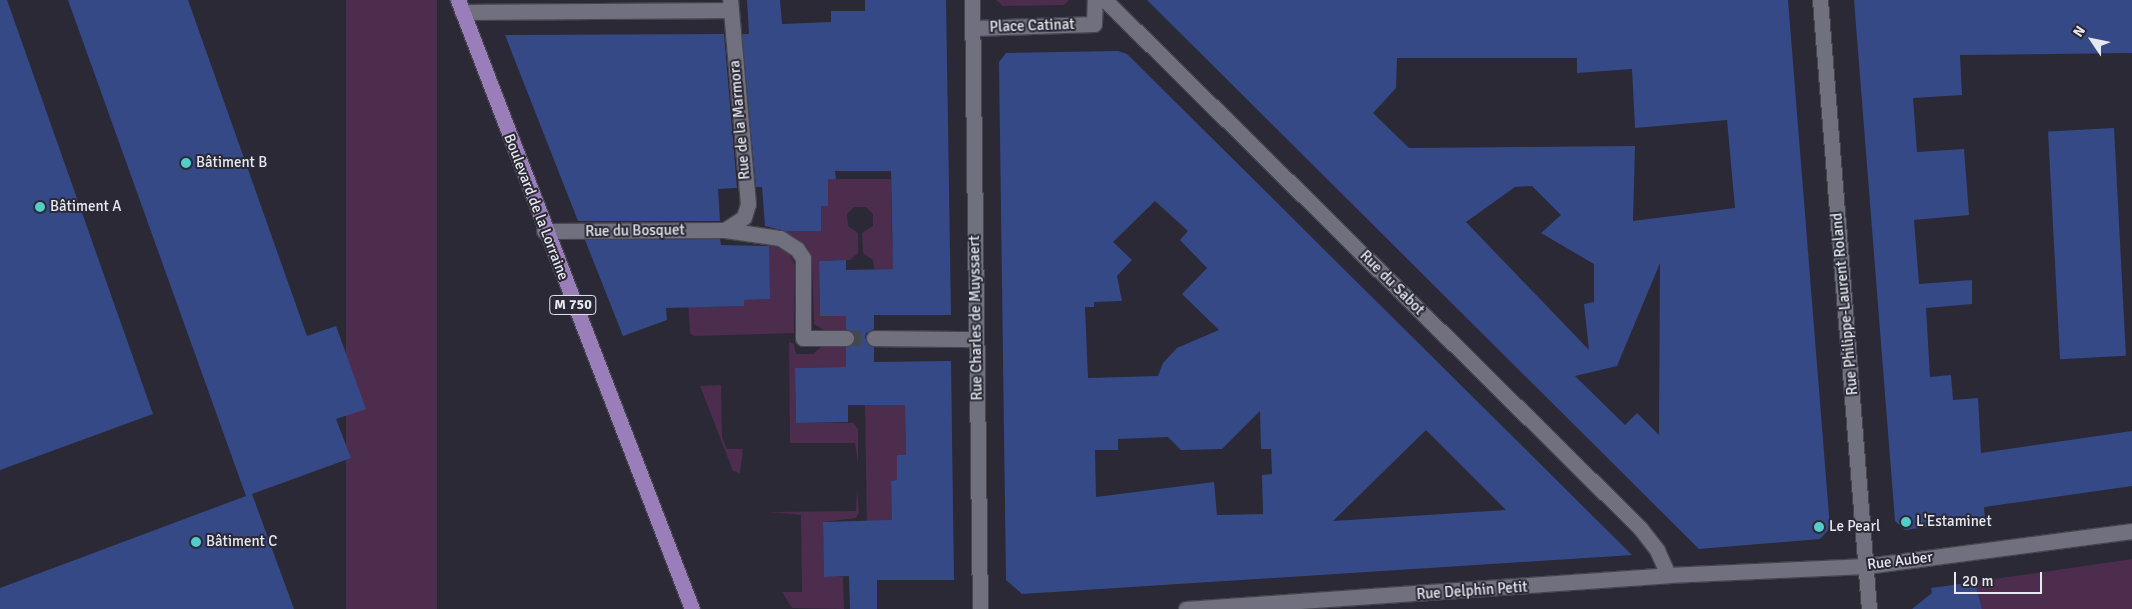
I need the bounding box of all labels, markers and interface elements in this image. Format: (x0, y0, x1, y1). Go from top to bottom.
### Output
north arrow (2067, 15, 2117, 65)
street label: Place Catinat (989, 16, 1075, 36)
text: N (2069, 23, 2089, 40)
street label: Rue de la Marmora (726, 60, 754, 180)
street label: Boulevard de la Lorraine (500, 131, 572, 283)
place label: Bâtiment B (196, 154, 267, 172)
marker: Bâtiment B (180, 157, 192, 169)
place label: Bâtiment A (50, 198, 121, 216)
marker: Bâtiment A (34, 201, 46, 213)
street label: Rue Philippe-Laurent Roland (1828, 212, 1862, 396)
street label: Rue du Bosquet (585, 221, 685, 241)
street label: Rue Charles de Muyssaert (966, 235, 986, 401)
street label: Rue du Sabot (1356, 247, 1428, 319)
road number: M 750 (549, 294, 597, 316)
place label: L'Estaminet (1916, 513, 1992, 531)
marker: L'Estaminet (1900, 516, 1912, 528)
place label: Le Pearl (1829, 518, 1880, 536)
marker: Le Pearl (1813, 521, 1825, 533)
place label: Bâtiment C (206, 533, 277, 551)
marker: Bâtiment C (190, 536, 202, 548)
street label: Rue Auber (1866, 548, 1934, 574)
scale bar (1957, 562, 2044, 594)
text: 20 m (1962, 572, 1993, 590)
street label: Rue Delphin Petit (1416, 578, 1528, 604)

